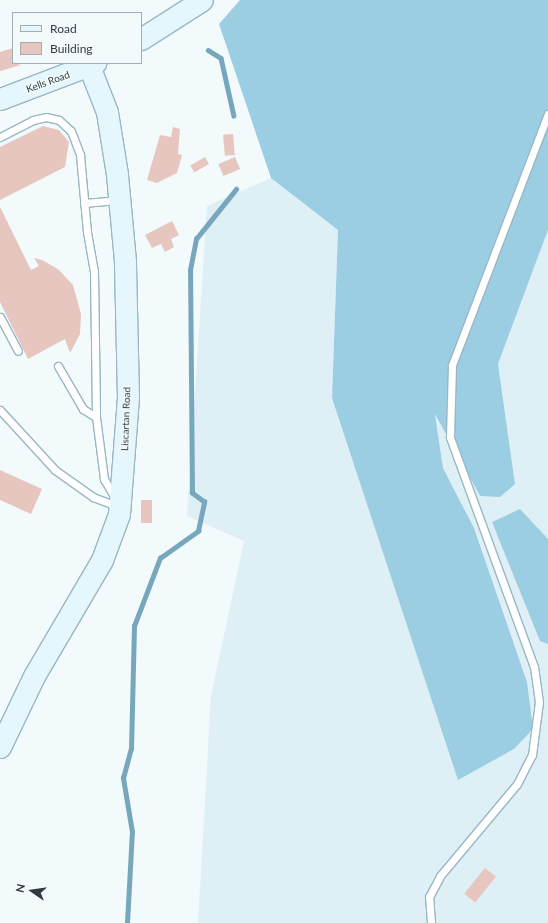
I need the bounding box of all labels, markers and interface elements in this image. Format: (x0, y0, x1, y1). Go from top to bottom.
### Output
legend (12, 12, 142, 64)
text: Road (50, 21, 77, 36)
text: Building (50, 41, 93, 56)
street label: Kells Road (25, 69, 71, 95)
street label: Liscartan Road (119, 387, 133, 451)
north arrow (12, 871, 52, 911)
text: N (13, 883, 27, 894)

